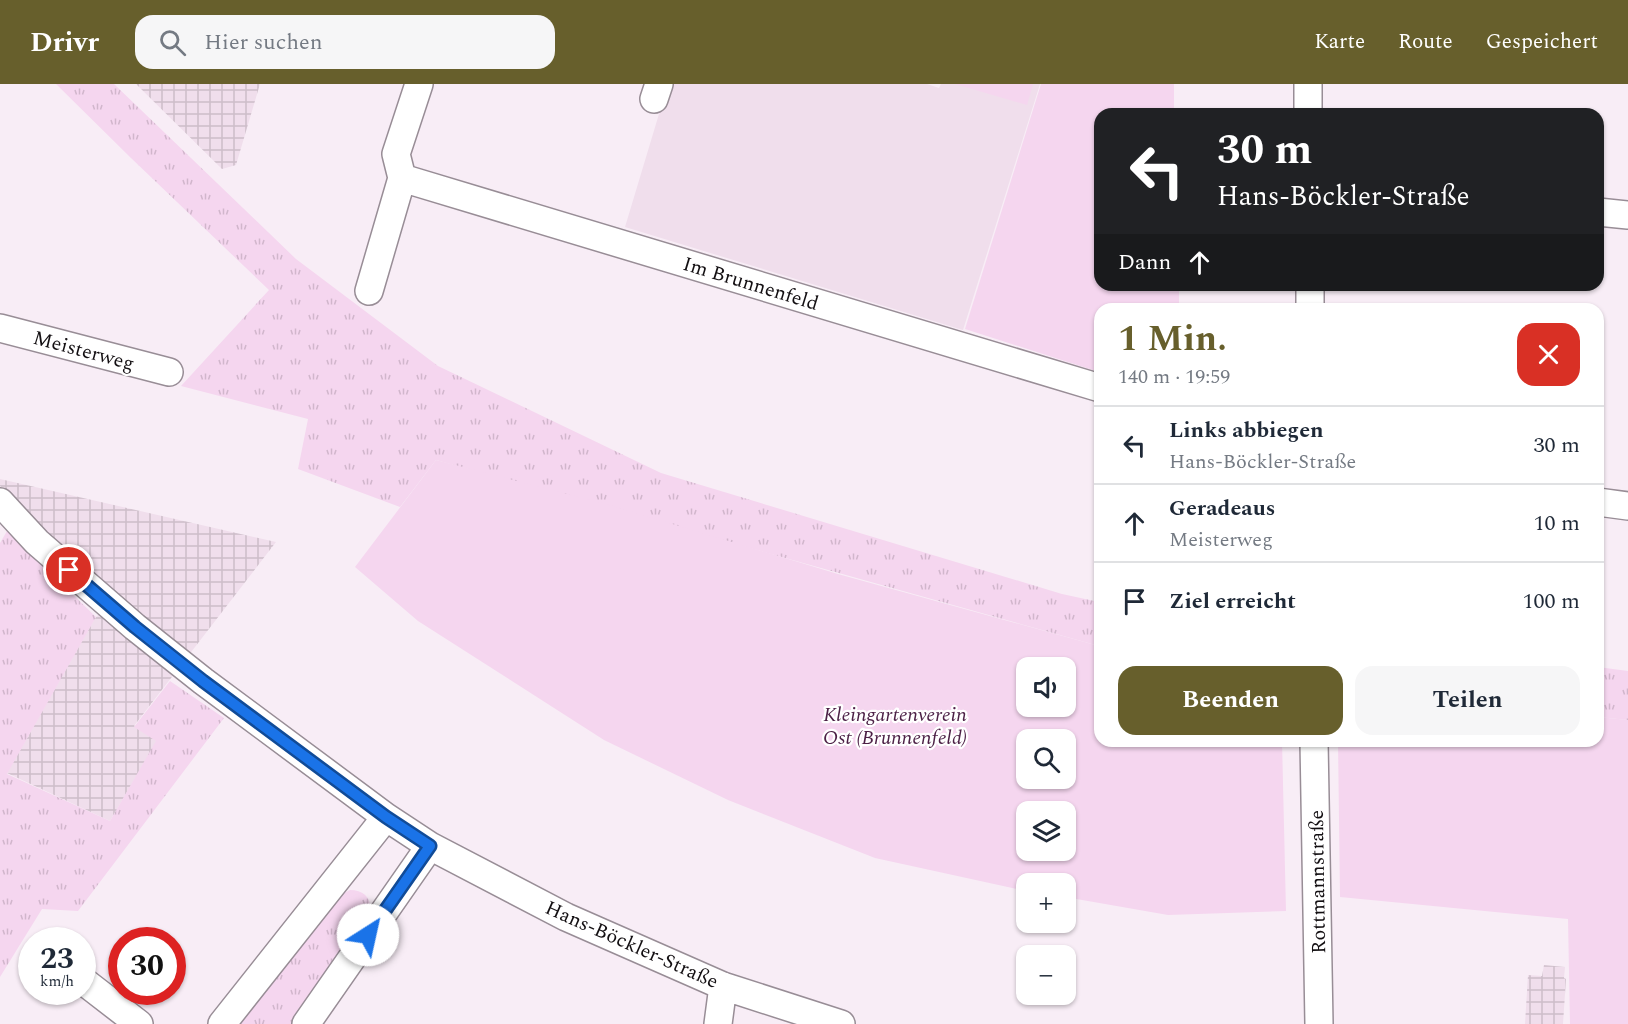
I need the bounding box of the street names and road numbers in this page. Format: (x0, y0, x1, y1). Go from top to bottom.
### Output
street label: Im Brunnenfeld (679, 249, 822, 319)
street label: Meisterweg (30, 323, 138, 379)
street label: Rottmannstraße (1302, 810, 1334, 954)
street label: Hans-Böckler-Straße (540, 893, 723, 997)

